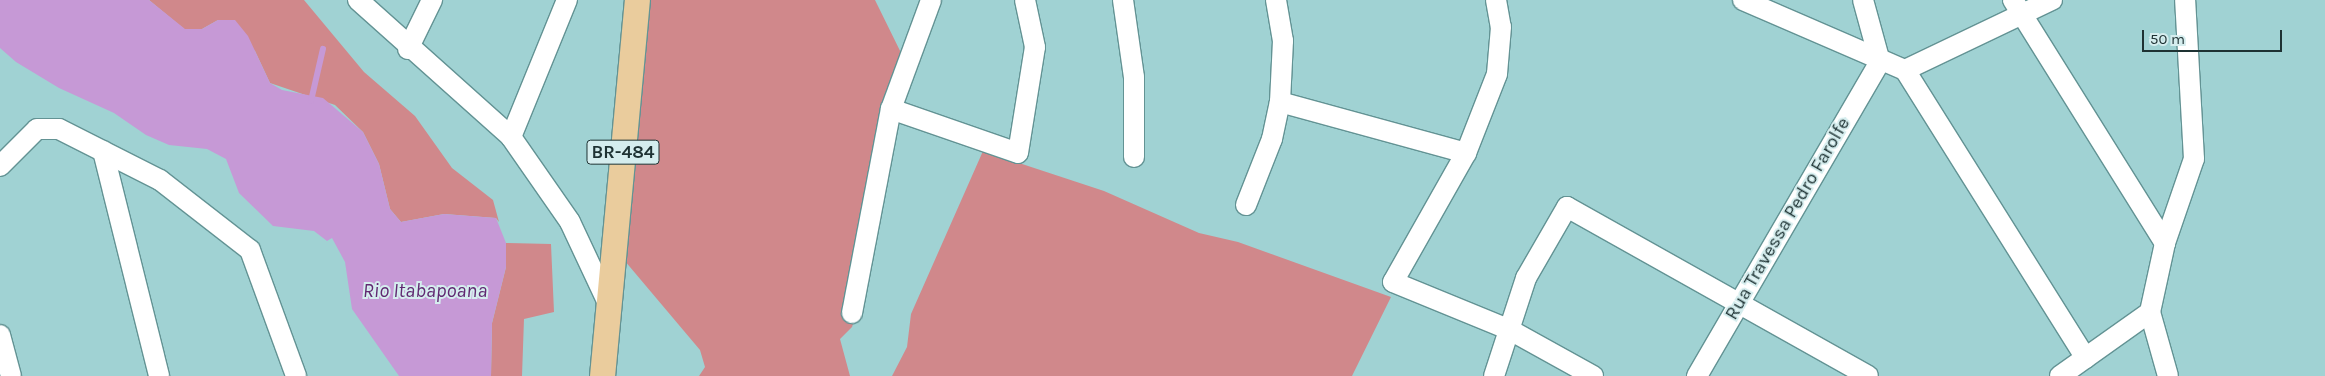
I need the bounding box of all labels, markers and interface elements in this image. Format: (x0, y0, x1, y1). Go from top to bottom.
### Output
scale bar (2145, 20, 2285, 52)
text: 50 m (2150, 30, 2185, 48)
street label: Rua Travessa Pedro Farolfe (1721, 114, 1855, 324)
road number: BR-484 (586, 136, 660, 168)
water label: Rio Itabapoana (363, 278, 487, 302)

